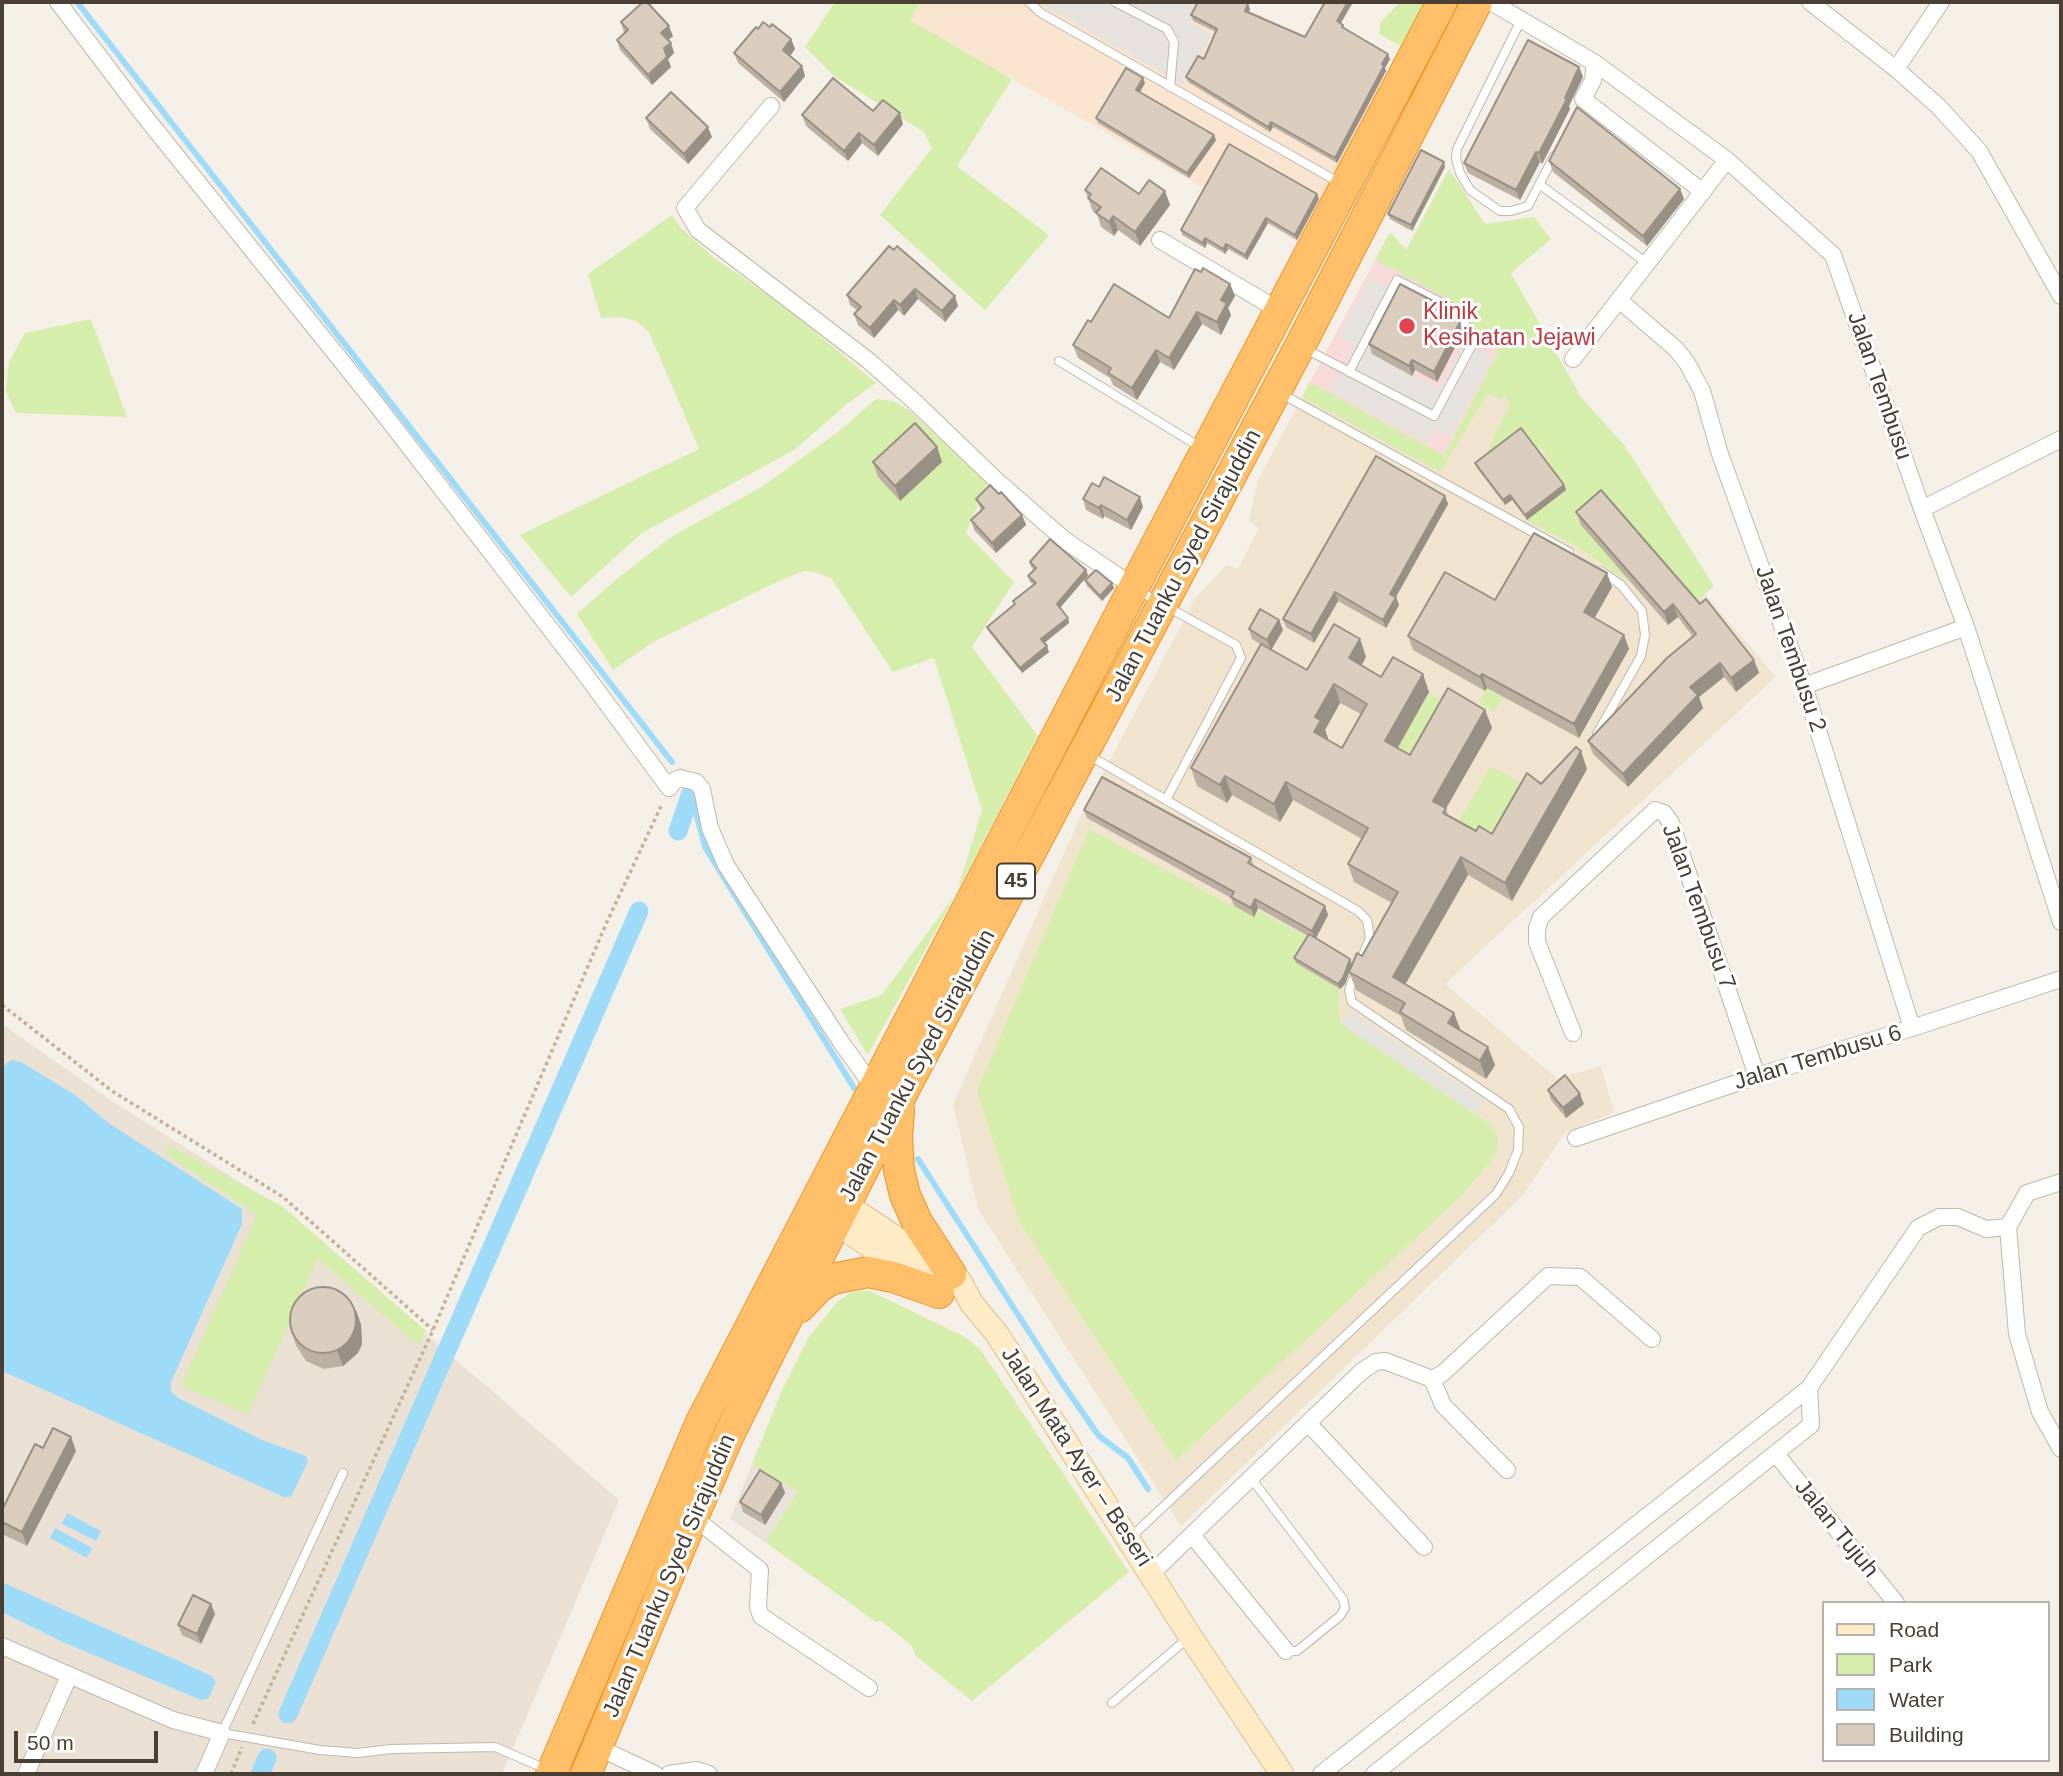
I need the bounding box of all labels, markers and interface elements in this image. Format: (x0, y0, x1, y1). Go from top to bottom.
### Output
place label: Klinik Kesihatan Jejawi (1423, 299, 1596, 353)
street label: Jalan Tembusu (1841, 308, 1917, 464)
marker: Klinik Kesihatan Jejawi (1397, 316, 1417, 336)
street label: Jalan Tuanku Syed Sirajuddin (1100, 425, 1268, 707)
street label: Jalan Tembusu 2 (1749, 562, 1831, 736)
street label: Jalan Tembusu 7 (1655, 821, 1741, 993)
road number: 45 (997, 864, 1035, 898)
street label: Jalan Tuanku Syed Sirajuddin (834, 925, 1002, 1207)
street label: Jalan Tembusu 6 (1731, 1019, 1905, 1097)
street label: Jalan Mata Ayer – Beseri (995, 1342, 1157, 1572)
street label: Jalan Tuanku Syed Sirajuddin (598, 1430, 742, 1722)
street label: Jalan Tujuh (1788, 1474, 1884, 1584)
legend (1822, 1601, 2049, 1762)
text: Road (1889, 1618, 1939, 1641)
text: Park (1889, 1653, 1932, 1676)
text: Water (1889, 1688, 1944, 1711)
scale bar (18, 1716, 161, 1760)
text: Building (1889, 1723, 1964, 1746)
text: 50 m (27, 1731, 74, 1754)

